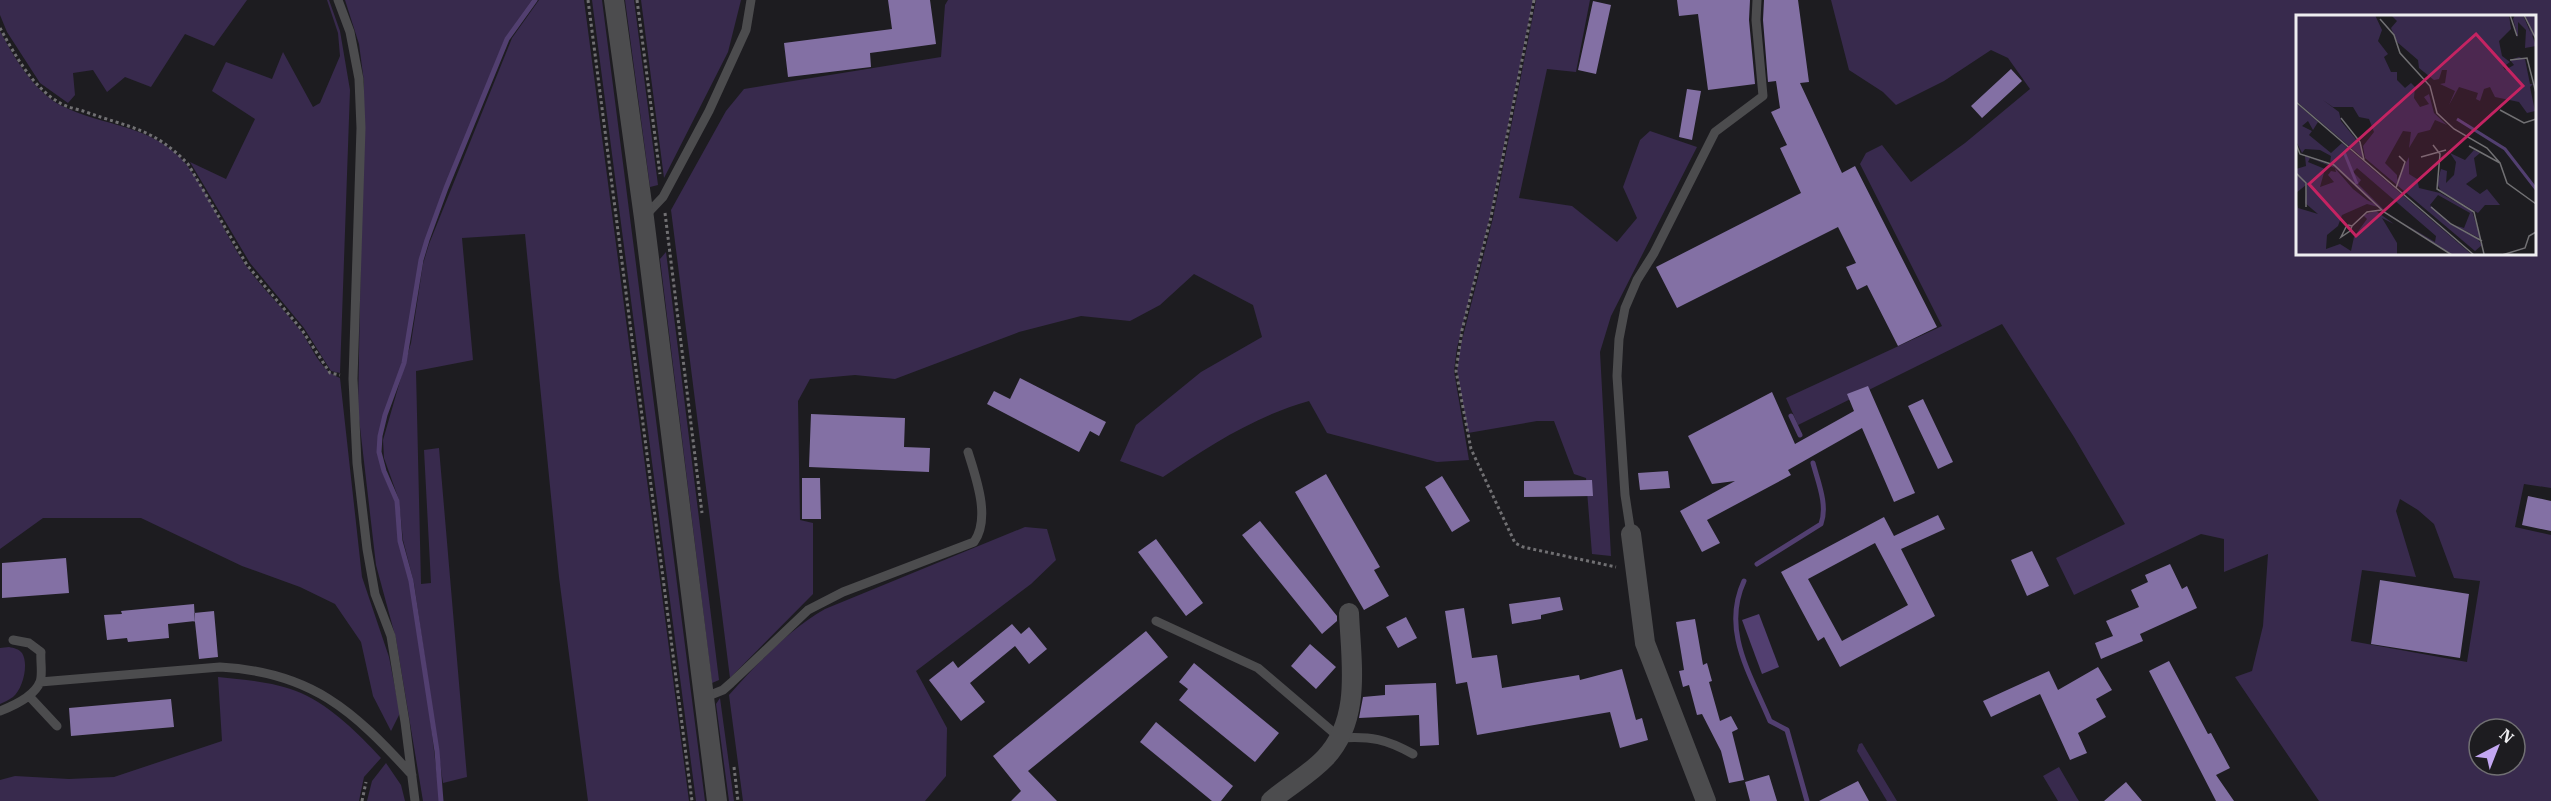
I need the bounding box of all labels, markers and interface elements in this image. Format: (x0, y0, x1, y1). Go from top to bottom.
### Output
inset map (2296, 15, 2536, 255)
north arrow (2467, 717, 2527, 777)
text: N (2496, 724, 2518, 748)

